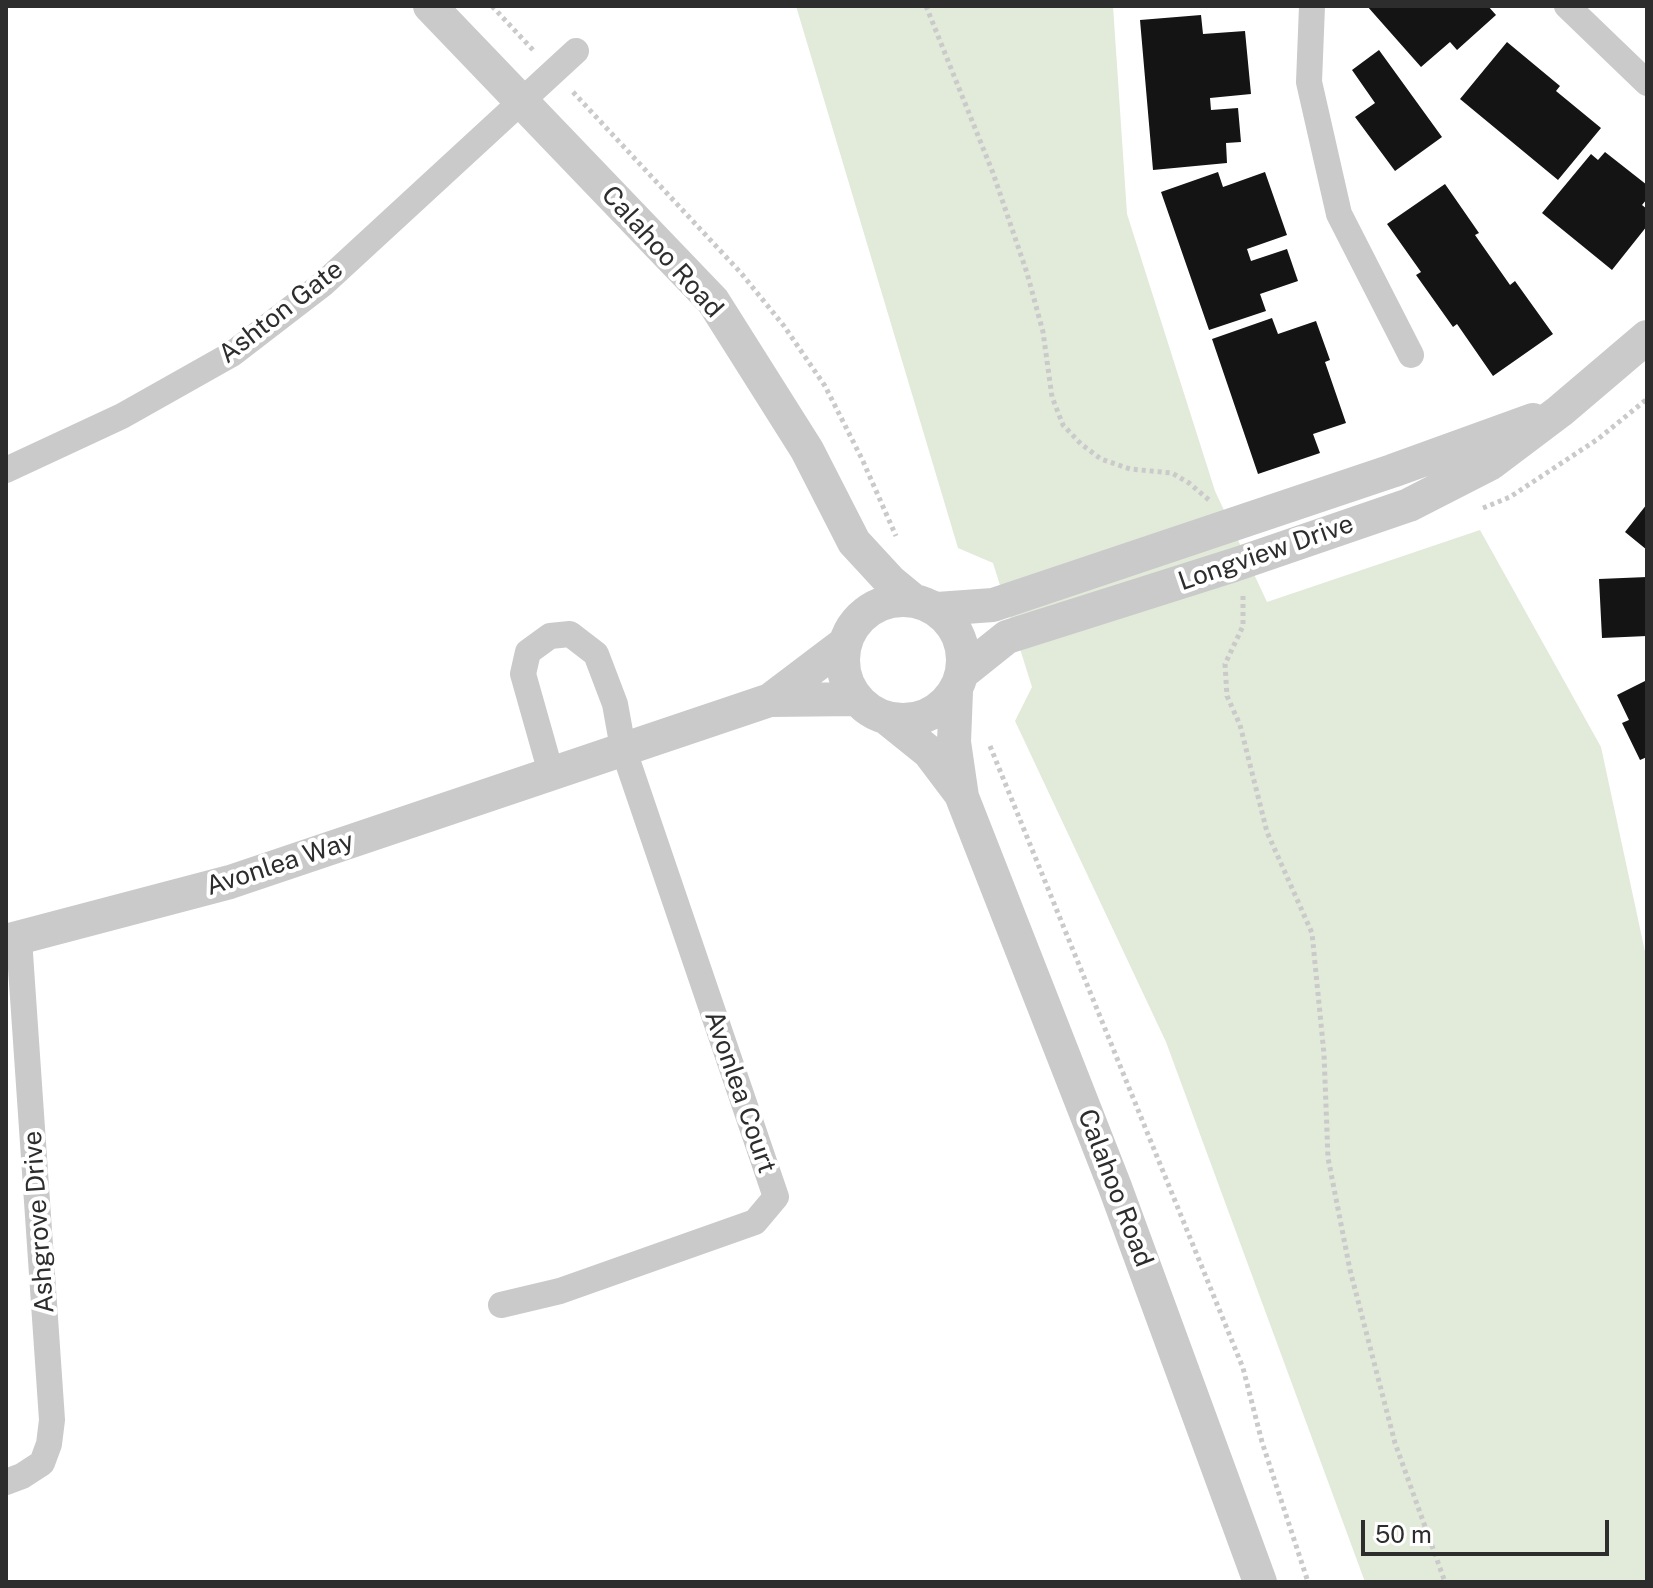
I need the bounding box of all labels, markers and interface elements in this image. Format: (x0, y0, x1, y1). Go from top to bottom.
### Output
street label: Calahoo Road (595, 180, 729, 324)
street label: Ashton Gate (213, 254, 349, 370)
street label: Longview Drive (1174, 508, 1358, 598)
street label: Avonlea Way (202, 825, 358, 903)
street label: Avonlea Court (698, 1007, 782, 1177)
street label: Calahoo Road (1071, 1105, 1159, 1271)
street label: Ashgrove Drive (17, 1130, 61, 1314)
scale bar (1365, 1504, 1613, 1554)
text: 50 m (1375, 1520, 1432, 1548)

